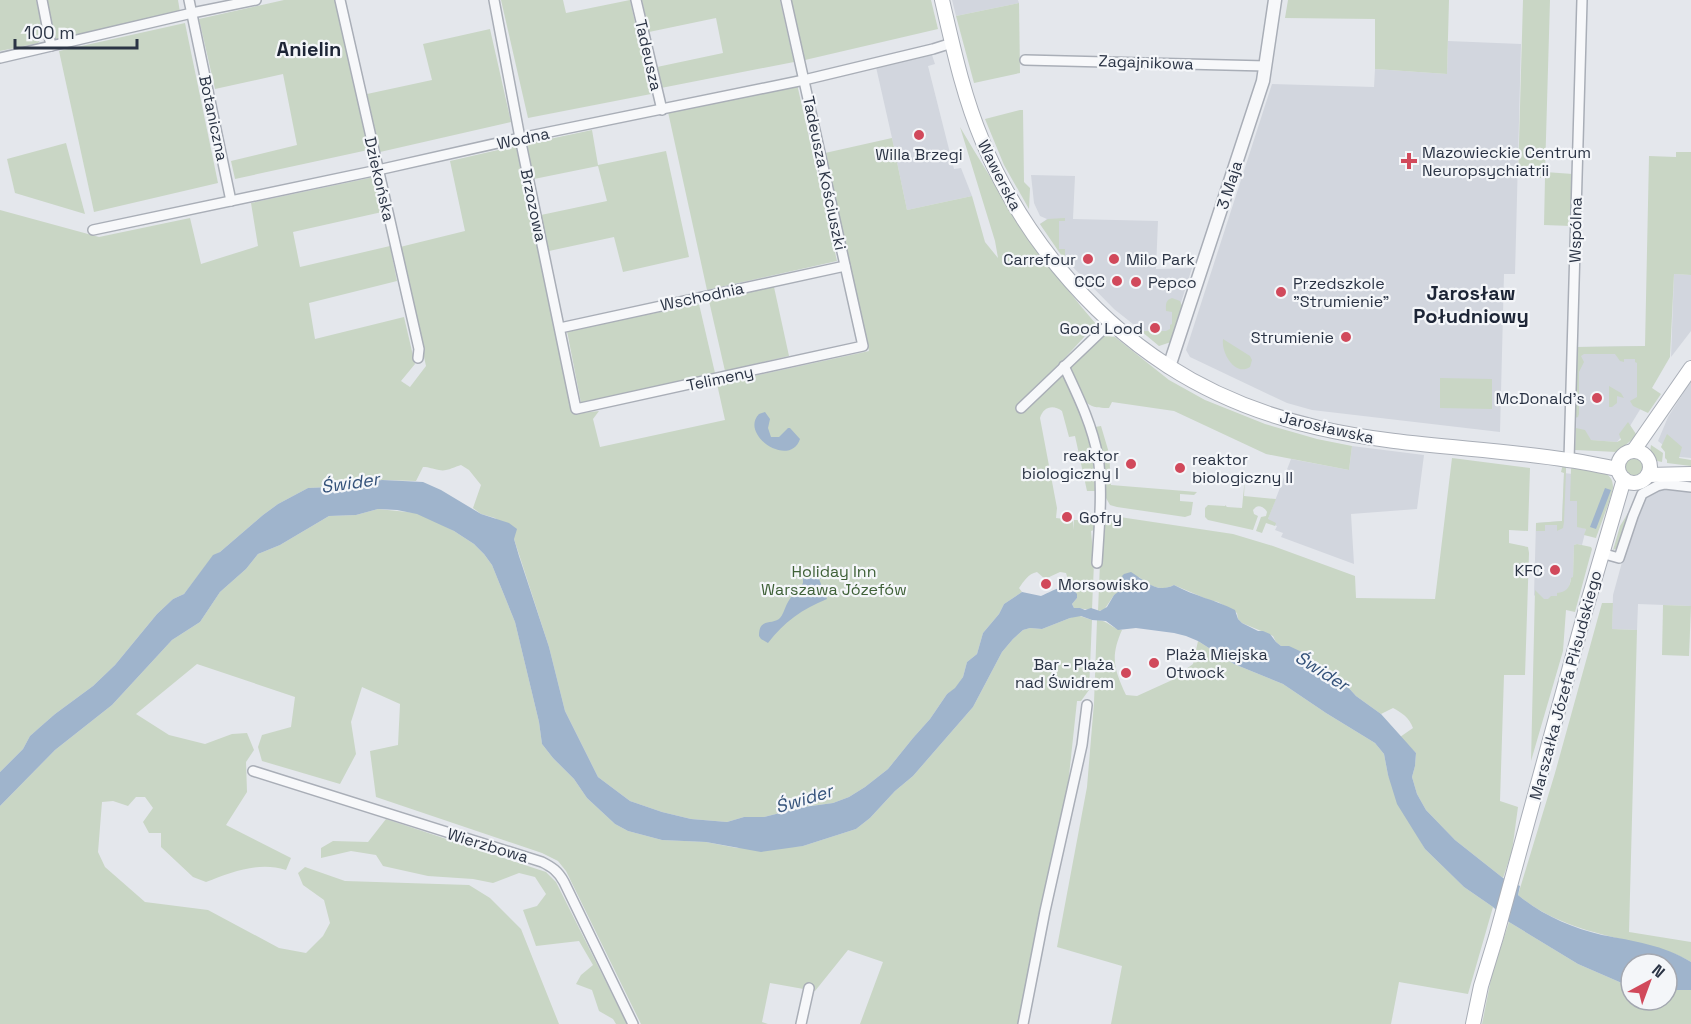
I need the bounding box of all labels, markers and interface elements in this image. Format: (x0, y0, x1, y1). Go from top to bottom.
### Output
scale bar (15, 12, 136, 50)
street label: Tadeusza (630, 17, 667, 93)
text: 100 m (24, 21, 75, 44)
district label: Anielin (277, 36, 341, 62)
street label: Zagajnikowa (1098, 50, 1194, 75)
street label: Botaniczna (194, 73, 233, 163)
street label: Tadeusza Kościuszki (798, 94, 851, 252)
street label: Wodna (495, 123, 551, 154)
marker: Willa Brzegi (912, 128, 926, 142)
street label: Dziekońska (360, 135, 399, 224)
street label: Wawerska (973, 136, 1026, 214)
place label: Mazowieckie Centrum Neuropsychiatrii (1422, 142, 1591, 181)
place label: Willa Brzegi (875, 144, 963, 165)
marker: Mazowieckie Centrum Neuropsychiatrii (1400, 152, 1418, 170)
street label: 3 Maja (1212, 158, 1247, 212)
street label: Brzozowa (516, 167, 551, 243)
street label: Wspólna (1564, 197, 1587, 263)
place label: Carrefour (1003, 249, 1076, 270)
place label: Milo Park (1126, 249, 1195, 270)
marker: Carrefour (1081, 252, 1095, 266)
marker: Milo Park (1107, 252, 1121, 266)
place label: CCC (1074, 271, 1105, 292)
place label: Pepco (1148, 272, 1197, 293)
place label: Przedszkole "Strumienie" (1293, 273, 1389, 312)
marker: CCC (1110, 274, 1124, 288)
marker: Pepco (1129, 275, 1143, 289)
street label: Wschodnia (658, 277, 746, 316)
district label: Jarosław Południowy (1413, 280, 1529, 329)
marker: Przedszkole "Strumienie" (1274, 285, 1288, 299)
place label: Good Lood (1059, 318, 1143, 339)
marker: Good Lood (1148, 321, 1162, 335)
place label: Strumienie (1251, 327, 1334, 348)
marker: Strumienie (1339, 330, 1353, 344)
street label: Telimeny (685, 361, 755, 396)
place label: McDonald's (1495, 388, 1585, 409)
marker: McDonald's (1590, 391, 1604, 405)
street label: Jarosławska (1278, 406, 1376, 449)
place label: reaktor biologiczny I (1022, 445, 1119, 484)
place label: reaktor biologiczny II (1192, 449, 1293, 488)
marker: reaktor biologiczny I (1124, 457, 1138, 471)
marker: reaktor biologiczny II (1173, 461, 1187, 475)
water label: Świder (319, 467, 383, 498)
place label: Gofry (1079, 507, 1122, 528)
marker: Gofry (1060, 510, 1074, 524)
place label: KFC (1514, 560, 1543, 581)
park label: Holiday Inn Warszawa Józefów (761, 561, 907, 600)
marker: KFC (1548, 563, 1562, 577)
street label: Marszałka Józefa Piłsudskiego (1525, 568, 1606, 802)
place label: Morsowisko (1058, 574, 1149, 595)
marker: Morsowisko (1039, 577, 1053, 591)
place label: Plaża Miejska Otwock (1166, 644, 1268, 683)
water label: Świder (1291, 645, 1355, 697)
place label: Bar - Plaża nad Świdrem (1015, 654, 1114, 693)
marker: Plaża Miejska Otwock (1147, 656, 1161, 670)
marker: Bar - Plaża nad Świdrem (1119, 666, 1133, 680)
water label: Świder (772, 778, 837, 818)
street label: Wierzbowa (445, 823, 531, 868)
north arrow (1619, 952, 1679, 1012)
text: N (1648, 960, 1669, 983)

